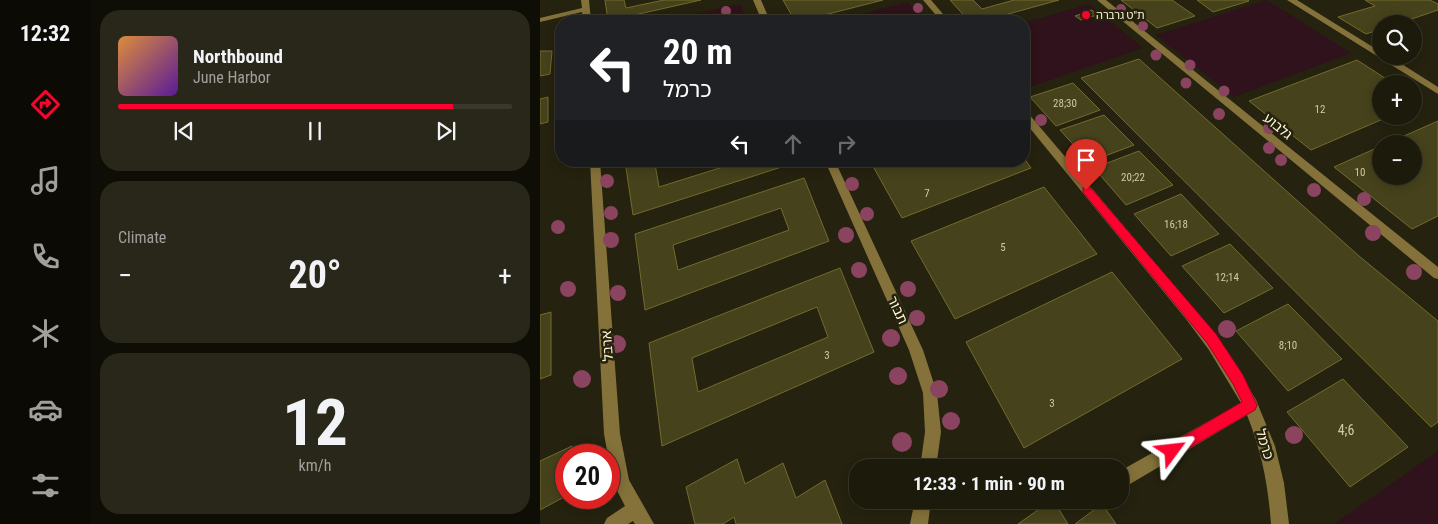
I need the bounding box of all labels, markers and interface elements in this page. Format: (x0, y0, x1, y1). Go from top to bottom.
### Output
marker: ת"ט גרברה (1080, 9, 1092, 21)
place label: ת"ט גרברה (1096, 9, 1145, 22)
map controls (1372, 15, 1422, 185)
button: search (1372, 15, 1422, 65)
text: 12:32 (20, 21, 70, 46)
text: 20 m (663, 32, 732, 73)
icon: left (580, 35, 645, 100)
text: Northbound (193, 45, 283, 68)
text: June Harbor (193, 68, 271, 87)
button: + (1372, 75, 1422, 125)
text: כרמל (663, 77, 712, 102)
icon: directions (28, 87, 63, 122)
house number: 28;30 (1053, 97, 1077, 110)
house number: 12 (1315, 103, 1325, 116)
street label: גלבוע (1260, 110, 1296, 142)
icon: previous (170, 117, 198, 145)
icon: pause (301, 117, 329, 145)
icon: next (432, 117, 460, 145)
icon: left (726, 130, 754, 158)
icon: ahead (779, 130, 807, 158)
icon: right (832, 130, 860, 158)
button: − (1372, 135, 1422, 185)
pin (1065, 139, 1107, 190)
icon: arrive (1072, 146, 1100, 174)
icon: music (28, 163, 63, 198)
house number: 10 (1355, 166, 1365, 179)
house number: 20;22 (1121, 171, 1145, 184)
house number: 7 (924, 187, 930, 200)
house number: 16;18 (1164, 218, 1188, 231)
text: Climate (118, 228, 166, 247)
icon: phone (28, 239, 63, 274)
house number: 5 (1000, 241, 1006, 254)
text: 20° (288, 253, 342, 297)
text: − (118, 259, 132, 292)
text: + (498, 259, 512, 292)
house number: 12;14 (1215, 271, 1240, 284)
street label: תבור (885, 293, 911, 327)
icon: climate (28, 316, 63, 351)
street label: ארבל (598, 330, 616, 362)
house number: 8;10 (1279, 339, 1297, 352)
house number: 3 (824, 349, 830, 362)
text: 12 (282, 385, 348, 461)
icon: car (28, 392, 63, 427)
house number: 3 (1049, 397, 1055, 410)
house number: 4;6 (1338, 422, 1354, 438)
position arrow (1145, 424, 1197, 476)
street label: כרמל (1253, 427, 1277, 461)
speed limit sign: 20 (555, 444, 620, 509)
text: km/h (299, 456, 331, 475)
icon: filters (28, 468, 63, 503)
text: 12:33 · 1 min · 90 m (913, 472, 1065, 495)

